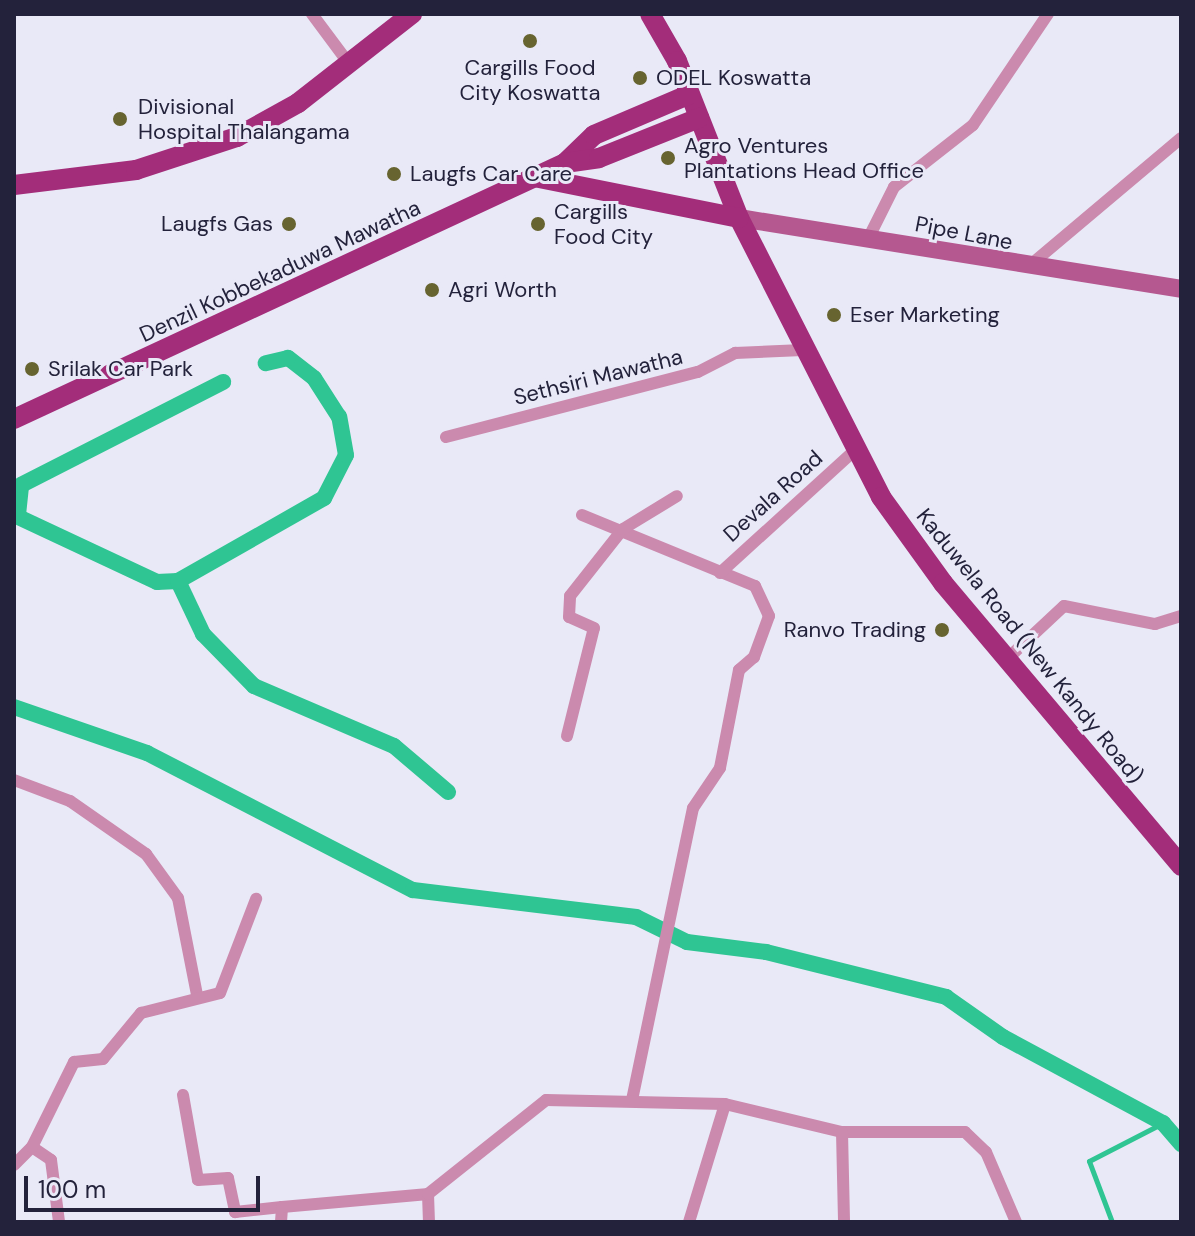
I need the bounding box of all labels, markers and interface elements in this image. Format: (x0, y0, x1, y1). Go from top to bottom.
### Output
marker: Cargills Food City Koswatta (521, 32, 539, 50)
place label: Cargills Food City Koswatta (460, 54, 600, 106)
place label: ODEL Koswatta (656, 65, 811, 91)
marker: ODEL Koswatta (631, 69, 649, 87)
place label: Divisional Hospital Thalangama (138, 93, 350, 144)
marker: Divisional Hospital Thalangama (109, 108, 131, 130)
place label: Agro Ventures Plantations Head Office (684, 132, 924, 184)
marker: Agro Ventures Plantations Head Office (659, 149, 677, 167)
place label: Laugfs Car Care (410, 161, 572, 187)
marker: Laugfs Car Care (385, 165, 403, 183)
street label: Denzil Kobbekaduwa Mawatha (135, 194, 425, 348)
place label: Cargills Food City (554, 198, 653, 250)
place label: Laugfs Gas (161, 211, 273, 237)
street label: Pipe Lane (913, 211, 1015, 255)
marker: Laugfs Gas (280, 215, 298, 233)
marker: Cargills Food City (529, 215, 547, 233)
place label: Agri Worth (448, 277, 557, 303)
marker: Agri Worth (423, 281, 441, 299)
place label: Eser Marketing (850, 302, 1000, 328)
marker: Eser Marketing (825, 306, 843, 324)
street label: Sethsiri Mawatha (511, 343, 685, 411)
place label: Srilak Car Park (48, 356, 193, 382)
marker: Srilak Car Park (23, 360, 41, 378)
street label: Devala Road (718, 445, 828, 547)
street label: Kaduwela Road (New Kandy Road) (911, 503, 1149, 789)
place label: Ranvo Trading (784, 617, 926, 643)
marker: Ranvo Trading (933, 621, 951, 639)
scale bar (28, 1160, 264, 1210)
text: 100 m (38, 1174, 106, 1205)

